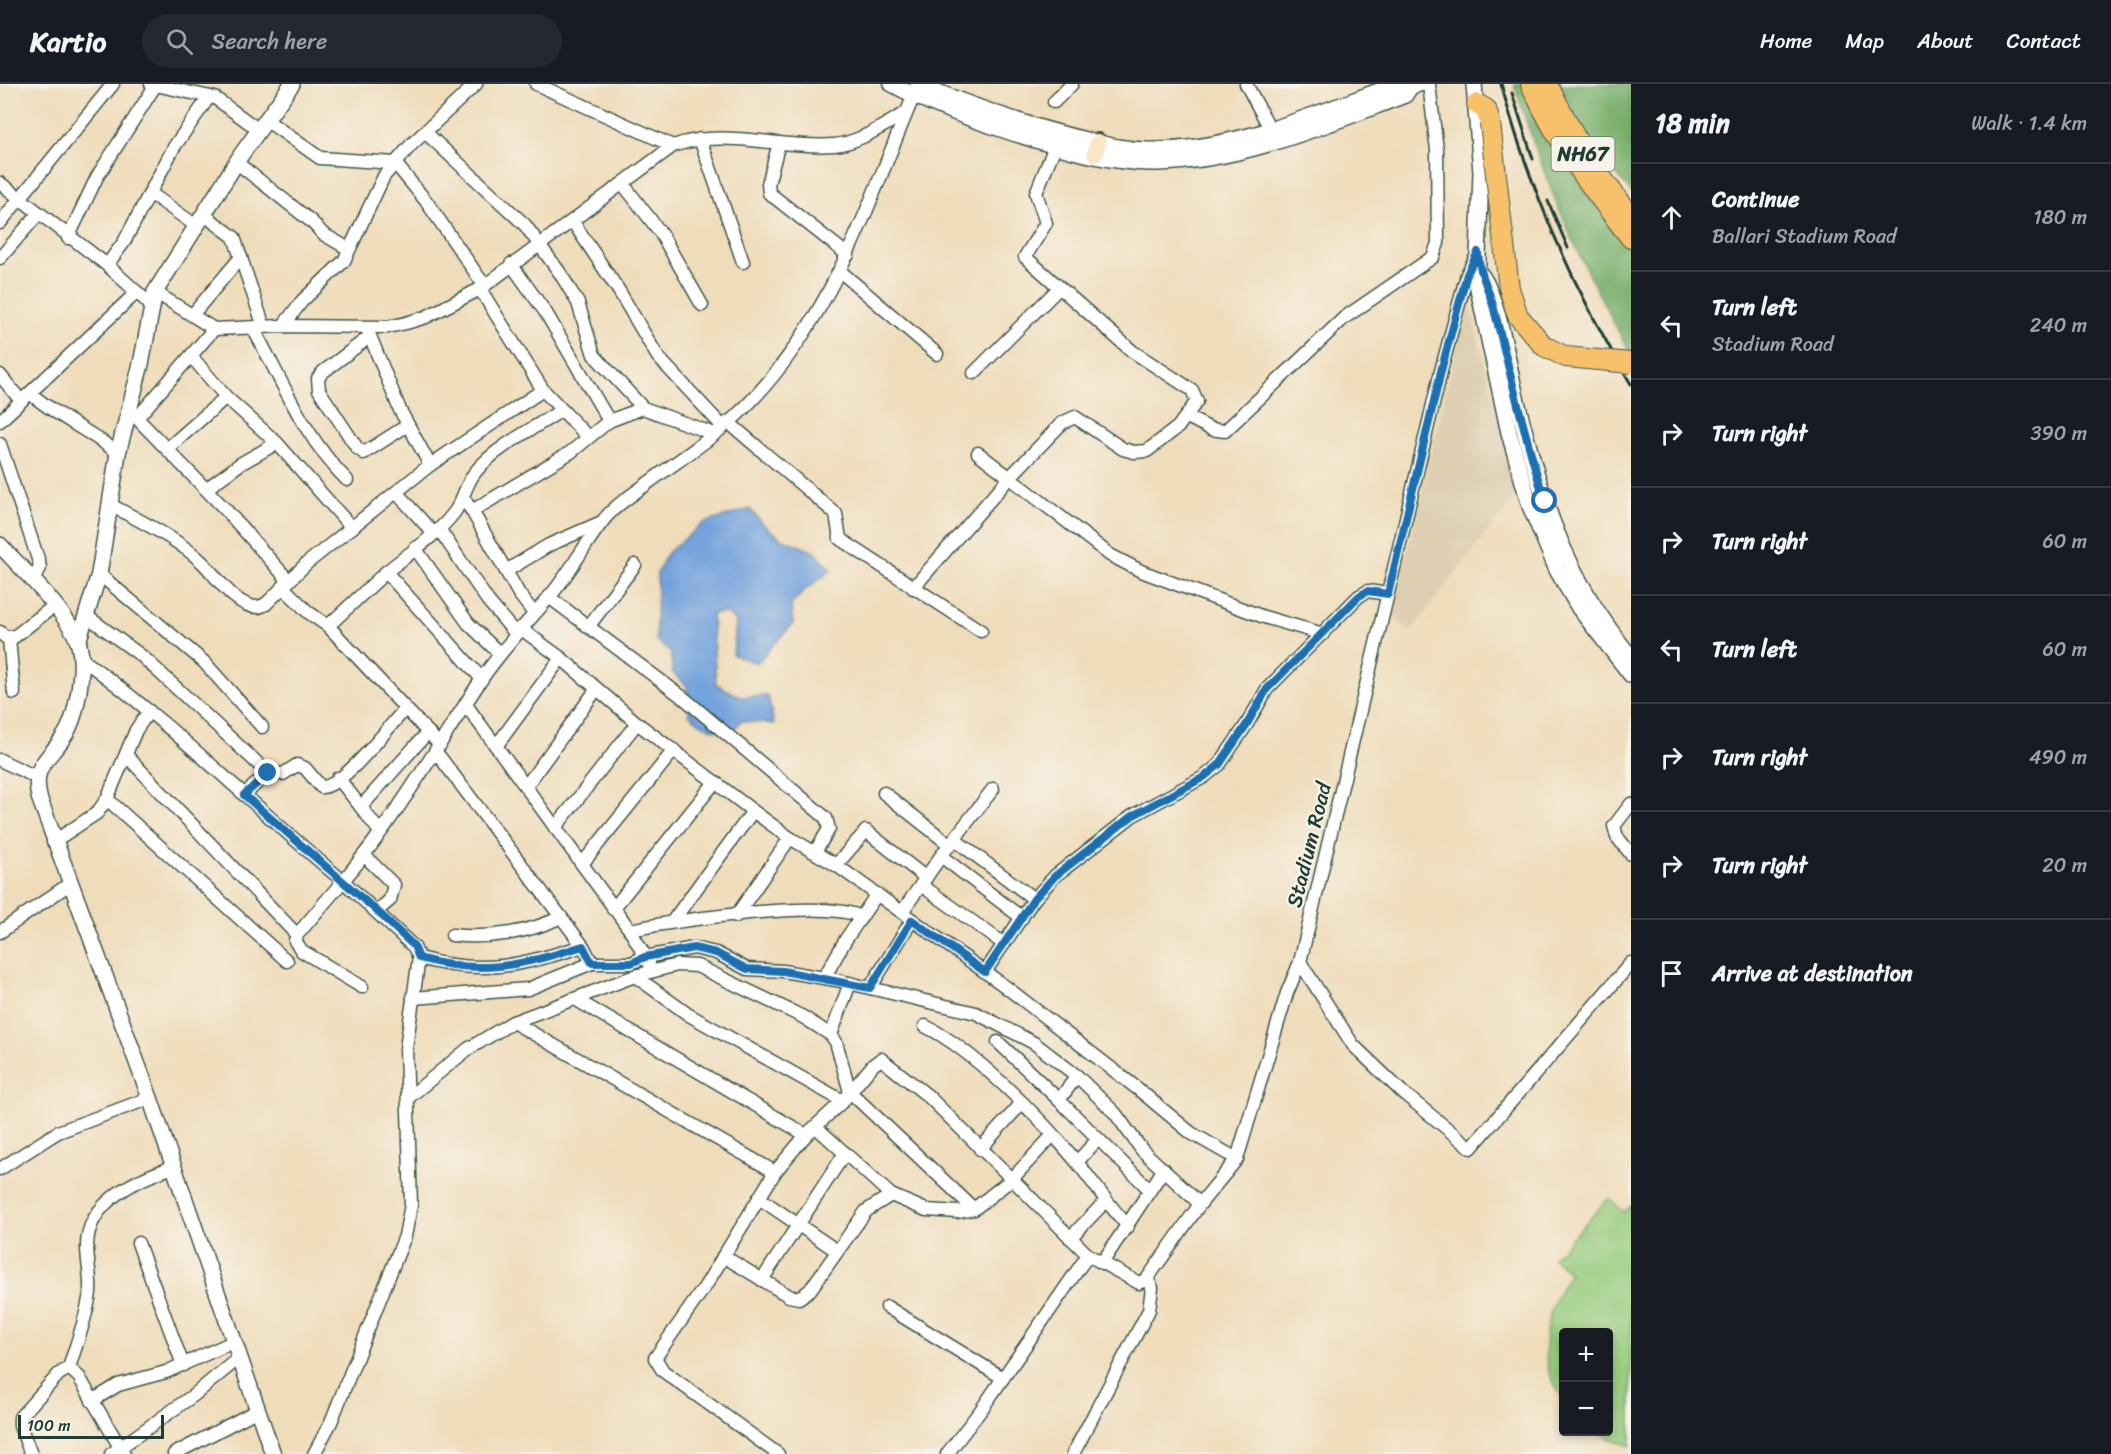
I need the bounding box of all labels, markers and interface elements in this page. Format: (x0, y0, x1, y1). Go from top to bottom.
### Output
search box (142, 14, 562, 68)
text: Kartio (30, 17, 106, 66)
text: Search here (211, 22, 327, 61)
text: Home (1760, 22, 1812, 60)
text: Map (1845, 22, 1884, 60)
text: About (1917, 22, 1974, 60)
text: Contact (2007, 22, 2081, 60)
icon: search (163, 25, 196, 58)
text: 18 min (1655, 100, 1730, 146)
text: Walk · 1.4 km (1971, 106, 2087, 141)
road number: NH67 (1552, 137, 1614, 171)
text: Continue (1712, 180, 1800, 219)
text: 180 m (2033, 200, 2087, 235)
icon: ahead (1655, 201, 1688, 234)
text: Ballari Stadium Road (1712, 219, 1897, 254)
text: Turn left (1712, 288, 1797, 327)
text: 240 m (2030, 308, 2087, 343)
icon: left (1655, 309, 1688, 342)
text: Stadium Road (1712, 327, 1834, 362)
text: Turn right (1712, 414, 1807, 453)
text: 390 m (2031, 416, 2087, 451)
icon: right (1655, 417, 1688, 450)
route start (1531, 487, 1557, 513)
text: Turn right (1712, 522, 1807, 561)
text: 60 m (2042, 524, 2087, 559)
icon: right (1655, 525, 1688, 558)
text: Turn left (1712, 630, 1797, 669)
text: 60 m (2042, 632, 2087, 667)
icon: left (1655, 633, 1688, 666)
text: Turn right (1712, 738, 1807, 777)
text: 490 m (2029, 740, 2087, 775)
icon: right (1655, 741, 1688, 774)
route end (254, 759, 280, 785)
street label: Stadium Road (1275, 777, 1343, 912)
text: Turn right (1712, 846, 1807, 885)
text: 20 m (2042, 848, 2087, 883)
icon: right (1655, 849, 1688, 882)
text: Arrive at destination (1712, 954, 1913, 993)
icon: arrive (1655, 957, 1688, 990)
map controls (1559, 1328, 1613, 1436)
button: + (1559, 1328, 1613, 1382)
button: − (1559, 1382, 1613, 1436)
text: 100 m (27, 1411, 71, 1440)
scale bar (18, 1412, 164, 1440)

